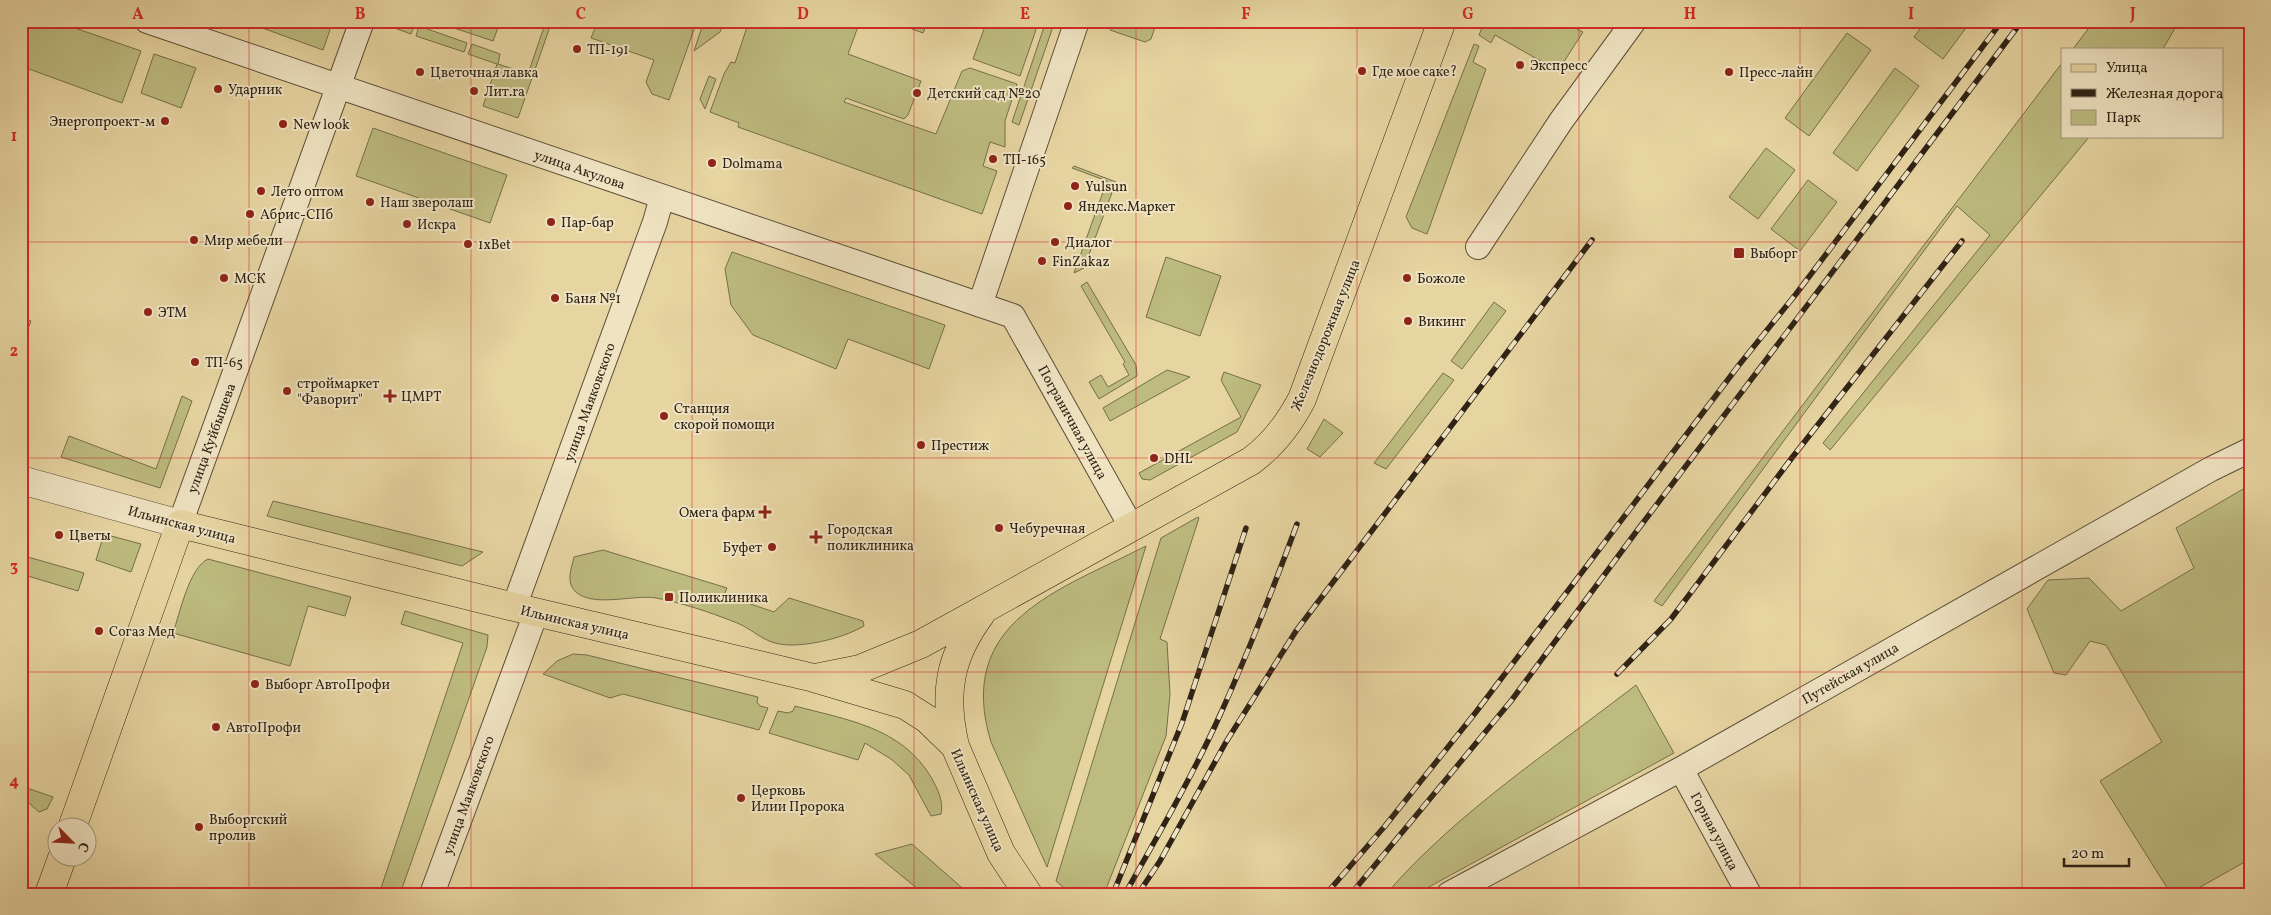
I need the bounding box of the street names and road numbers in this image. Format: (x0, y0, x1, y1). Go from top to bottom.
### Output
street label: улица Акулова (531, 146, 628, 195)
street label: Железнодорожная улица (1287, 257, 1366, 414)
street label: улица Маяковского (560, 340, 621, 465)
street label: Пограничная улица (1032, 362, 1111, 483)
street label: улица Куйбышева (184, 381, 241, 496)
street label: Ильинская улица (125, 502, 238, 549)
street label: Ильинская улица (518, 602, 631, 645)
street label: Путейская улица (1799, 639, 1903, 710)
street label: улица Маяковского (439, 733, 500, 858)
street label: Ильинская улица (945, 746, 1008, 855)
street label: Горная улица (1685, 789, 1742, 874)

